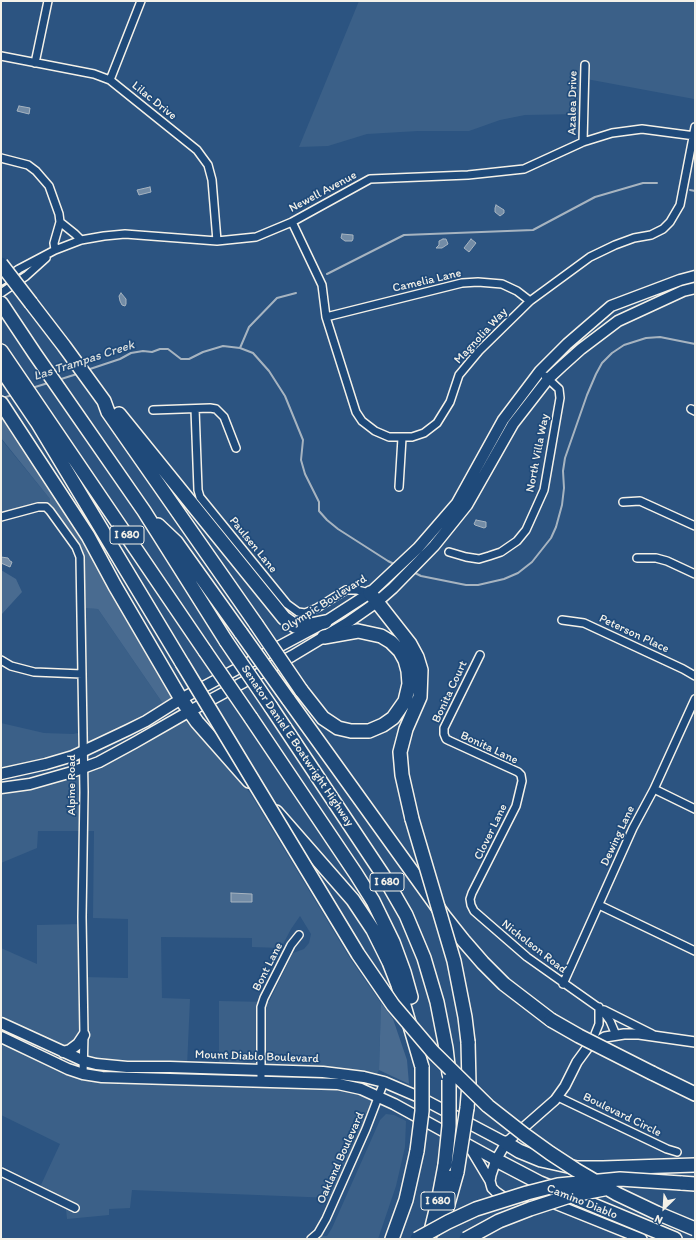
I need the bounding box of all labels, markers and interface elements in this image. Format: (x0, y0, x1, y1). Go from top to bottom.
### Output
street label: Azalea Drive (565, 71, 581, 135)
street label: Lilac Drive (129, 79, 179, 123)
street label: Newell Avenue (287, 168, 359, 216)
street label: Camelia Lane (391, 266, 463, 296)
street label: Magnolia Way (451, 305, 511, 367)
water label: Las Trampas Creek (32, 337, 136, 385)
street label: North Villa Way (523, 413, 553, 493)
street label: Paulsen Lane (226, 514, 280, 576)
road number: I 680 (110, 526, 144, 544)
street label: Olympic Boulevard (279, 572, 369, 636)
street label: Peterson Place (597, 612, 671, 656)
street label: Bonita Court (429, 659, 471, 725)
street label: Senator Daniel E Boatwright Highway (237, 663, 357, 829)
street label: Bonita Lane (458, 728, 520, 768)
street label: Alpine Road (65, 754, 79, 816)
street label: Clover Lane (471, 802, 511, 862)
street label: Dewing Lane (598, 804, 638, 868)
road number: I 680 (370, 873, 404, 891)
street label: Nicholson Road (499, 917, 569, 977)
street label: Bont Lane (250, 940, 286, 994)
street label: Mount Diablo Boulevard (195, 1048, 319, 1066)
street label: Boulevard Circle (580, 1090, 664, 1140)
street label: Oakland Boulevard (314, 1110, 368, 1206)
street label: Camino Diablo (545, 1181, 619, 1223)
north arrow (644, 1188, 684, 1228)
road number: I 680 (421, 1192, 455, 1210)
text: N (653, 1212, 665, 1227)

